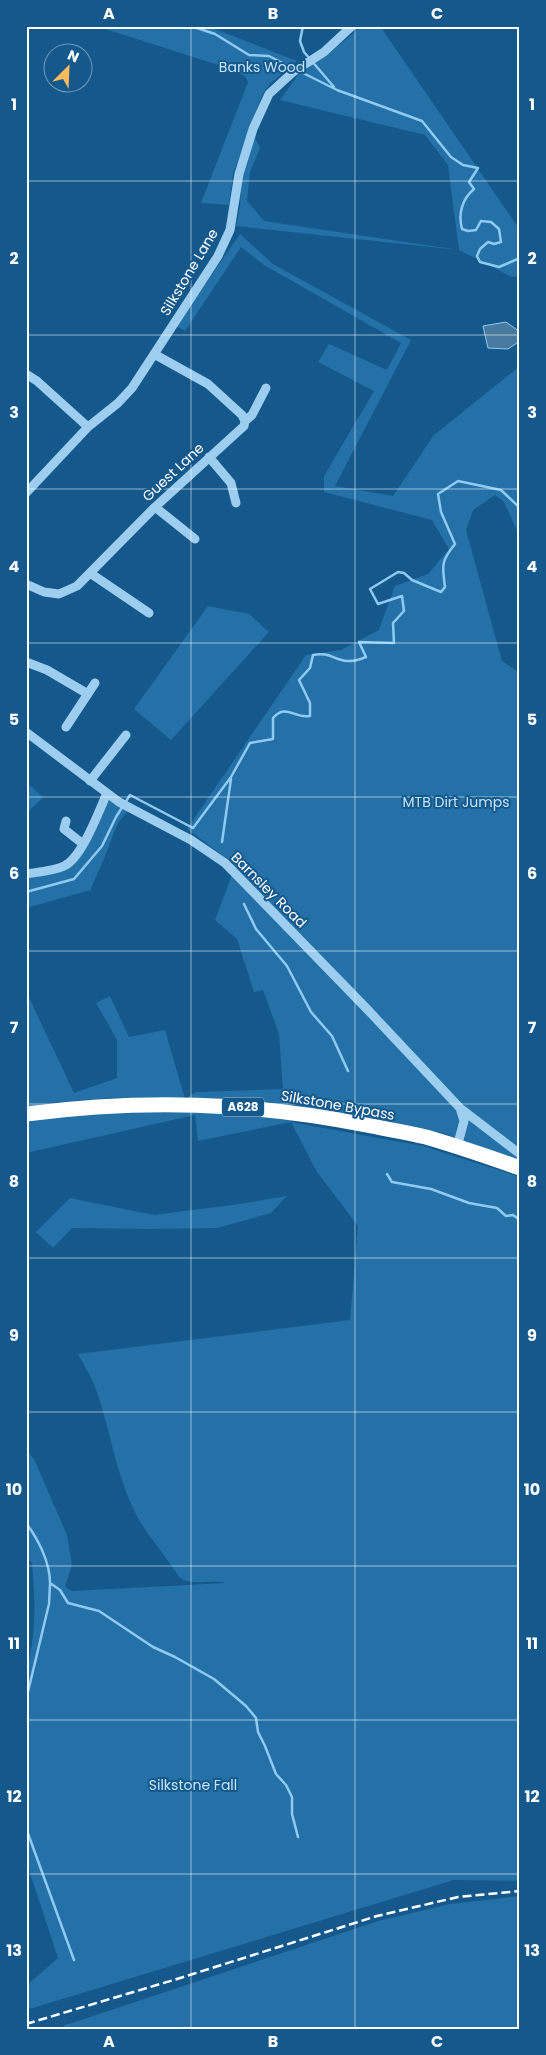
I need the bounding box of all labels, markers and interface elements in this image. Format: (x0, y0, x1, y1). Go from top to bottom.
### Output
text: A (103, 2, 115, 25)
text: B (268, 2, 278, 25)
text: C (431, 2, 443, 25)
north arrow (42, 42, 92, 92)
text: N (64, 45, 82, 67)
park label: Banks Wood (219, 57, 305, 77)
text: 1 (11, 93, 17, 116)
text: 1 (529, 93, 535, 116)
street label: Silkstone Lane (155, 224, 223, 319)
text: 2 (9, 247, 19, 270)
text: 2 (527, 247, 537, 270)
text: 3 (9, 401, 19, 424)
text: 3 (527, 401, 537, 424)
street label: Guest Lane (138, 438, 209, 506)
text: 4 (9, 555, 20, 578)
text: 4 (527, 555, 538, 578)
text: 5 (9, 708, 19, 731)
text: 5 (527, 708, 537, 731)
park label: MTB Dirt Jumps (403, 792, 509, 812)
street label: Barnsley Road (227, 848, 311, 932)
text: 6 (9, 862, 19, 885)
text: 6 (527, 862, 537, 885)
text: 7 (10, 1016, 19, 1039)
text: 7 (528, 1016, 537, 1039)
street label: Silkstone Bypass (280, 1085, 396, 1125)
road number: A628 (222, 1098, 264, 1116)
text: 8 (9, 1170, 19, 1193)
text: 8 (527, 1170, 537, 1193)
text: 9 (9, 1324, 19, 1347)
text: 9 (527, 1324, 537, 1347)
text: 10 (6, 1478, 22, 1501)
text: 10 (524, 1478, 540, 1501)
text: 11 (8, 1632, 20, 1655)
text: 11 (526, 1632, 538, 1655)
park label: Silkstone Fall (149, 1775, 237, 1795)
text: 12 (6, 1785, 22, 1808)
text: 12 (524, 1785, 540, 1808)
text: 13 (6, 1939, 22, 1962)
text: 13 (524, 1939, 540, 1962)
text: A (103, 2030, 115, 2053)
text: B (268, 2030, 278, 2053)
text: C (431, 2030, 443, 2053)

